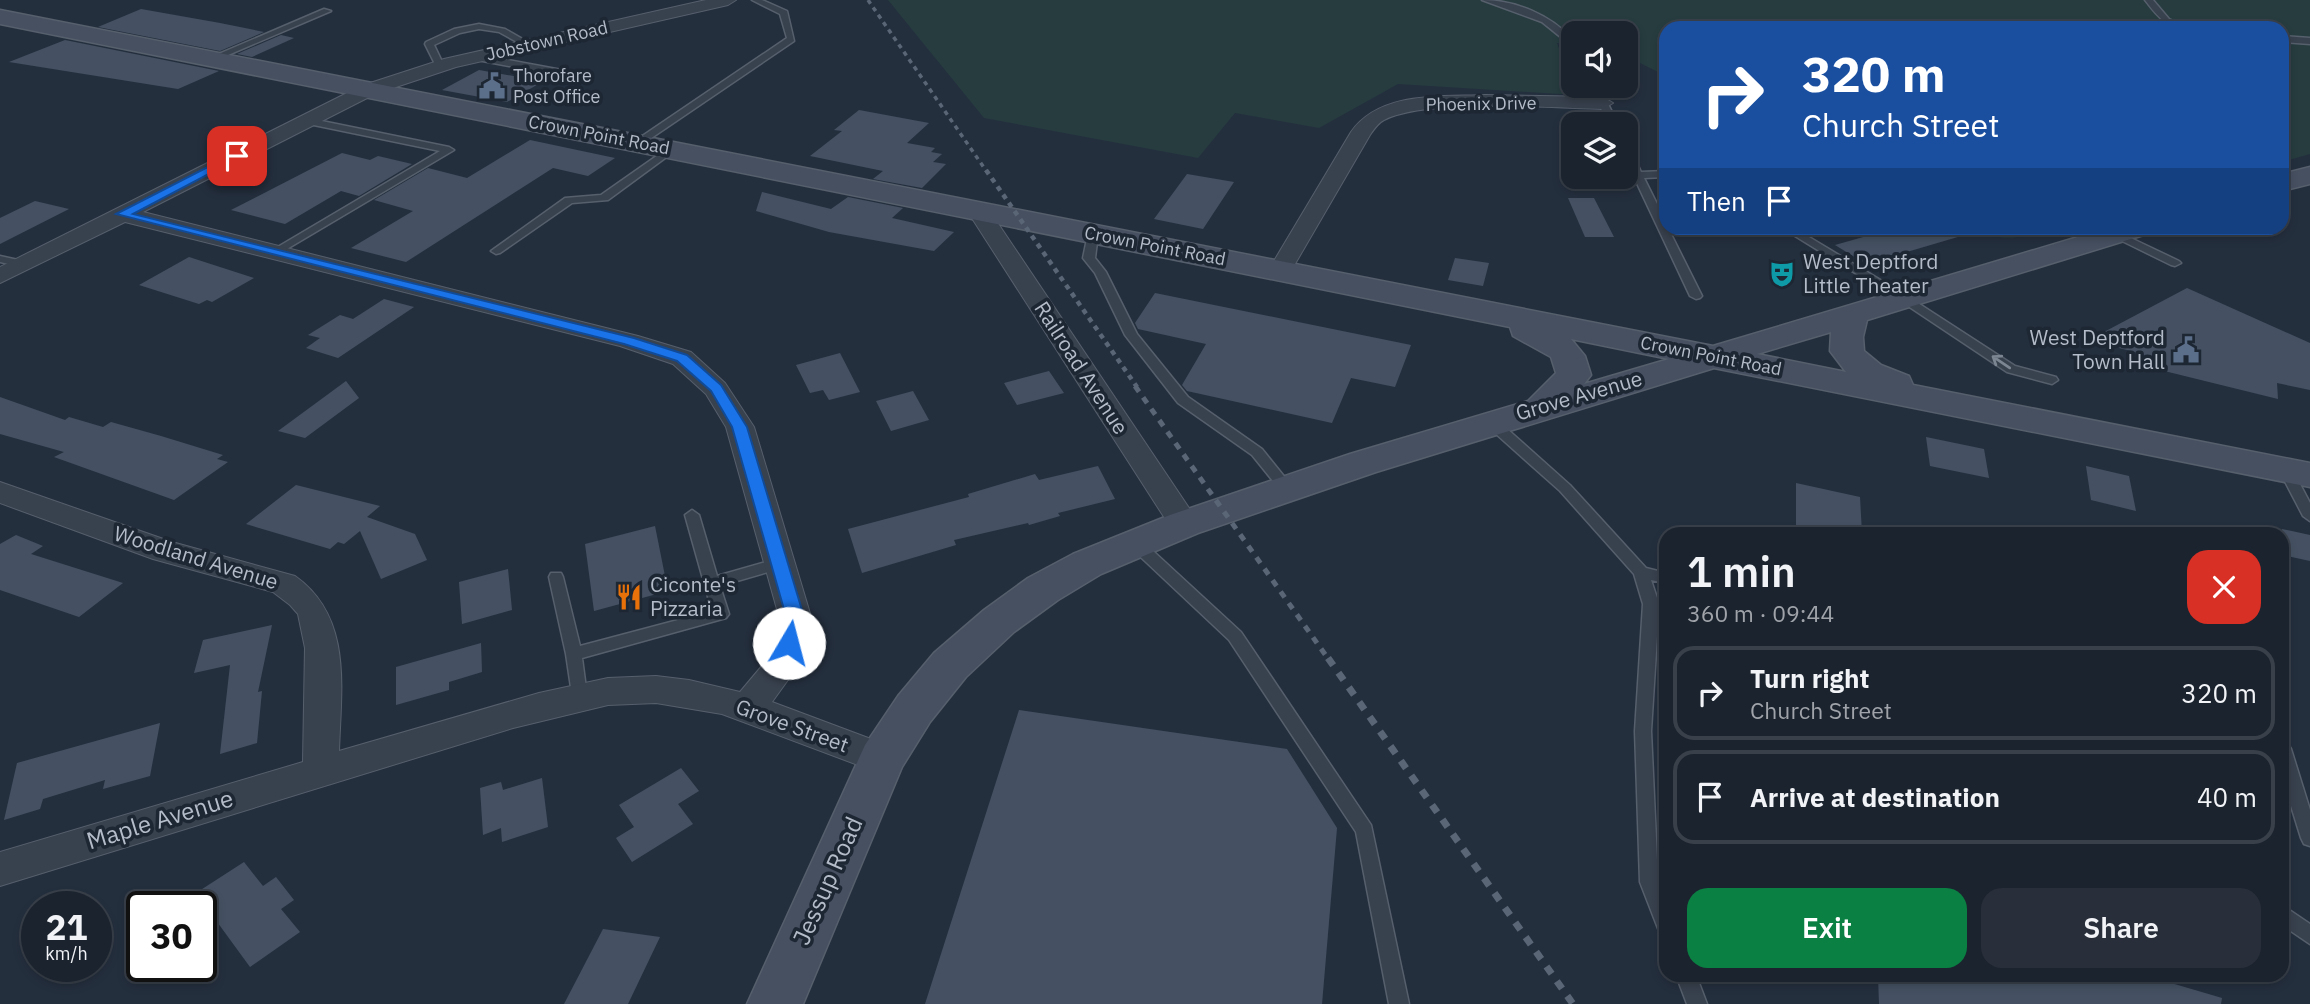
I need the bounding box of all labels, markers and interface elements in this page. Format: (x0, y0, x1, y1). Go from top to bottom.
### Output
street label: Jobstown Road (484, 15, 610, 66)
map controls (1561, 21, 1638, 189)
button: sound (1561, 21, 1638, 98)
text: 320 m (1802, 42, 1946, 105)
icon: right (1687, 49, 1778, 140)
place label: Thorofare Post Office (513, 64, 601, 108)
public building icon: Thorofare Post Office (477, 71, 507, 101)
street label: Phoenix Drive (1425, 91, 1537, 116)
text: Church Street (1802, 104, 1999, 146)
street label: Crown Point Road (527, 110, 672, 159)
button: layers (1561, 112, 1638, 189)
pin (207, 126, 267, 186)
icon: arrive (218, 137, 256, 175)
icon: arrive (1760, 182, 1798, 220)
text: Then (1687, 184, 1746, 218)
street label: Crown Point Road (1083, 221, 1228, 270)
place label: West Deptford Little Theater (1803, 247, 1938, 299)
theatre icon: West Deptford Little Theater (1767, 259, 1797, 289)
street label: Railroad Avenue (1028, 296, 1135, 439)
place label: West Deptford Town Hall (2030, 323, 2165, 375)
street label: Crown Point Road (1639, 331, 1784, 380)
public building icon: West Deptford Town Hall (2171, 335, 2201, 365)
one-way arrow (1992, 355, 2011, 370)
street label: Grove Avenue (1512, 364, 1645, 426)
street label: Woodland Avenue (111, 519, 282, 595)
text: 1 min (1687, 544, 1796, 599)
button: close (2187, 550, 2261, 624)
place label: Ciconte's Pizzaria (650, 570, 736, 622)
restaurant icon: Ciconte's Pizzaria (614, 582, 644, 612)
text: 360 m · 09:44 (1687, 598, 1834, 628)
position arrow (752, 606, 826, 680)
text: Turn right (1750, 661, 1869, 695)
icon: right (1691, 674, 1729, 712)
text: 320 m (2181, 676, 2257, 710)
street label: Grove Street (732, 692, 853, 758)
text: Church Street (1750, 695, 1892, 725)
icon: arrive (1691, 778, 1729, 816)
text: Arrive at destination (1750, 780, 2000, 814)
text: 40 m (2197, 780, 2257, 814)
street label: Maple Avenue (82, 782, 237, 857)
street label: Jessup Road (785, 811, 870, 950)
button: Exit (1687, 888, 1967, 968)
button: Share (1981, 888, 2261, 968)
speed limit sign: 30 (126, 891, 217, 982)
text: 21 (45, 904, 88, 950)
text: km/h (45, 942, 88, 965)

